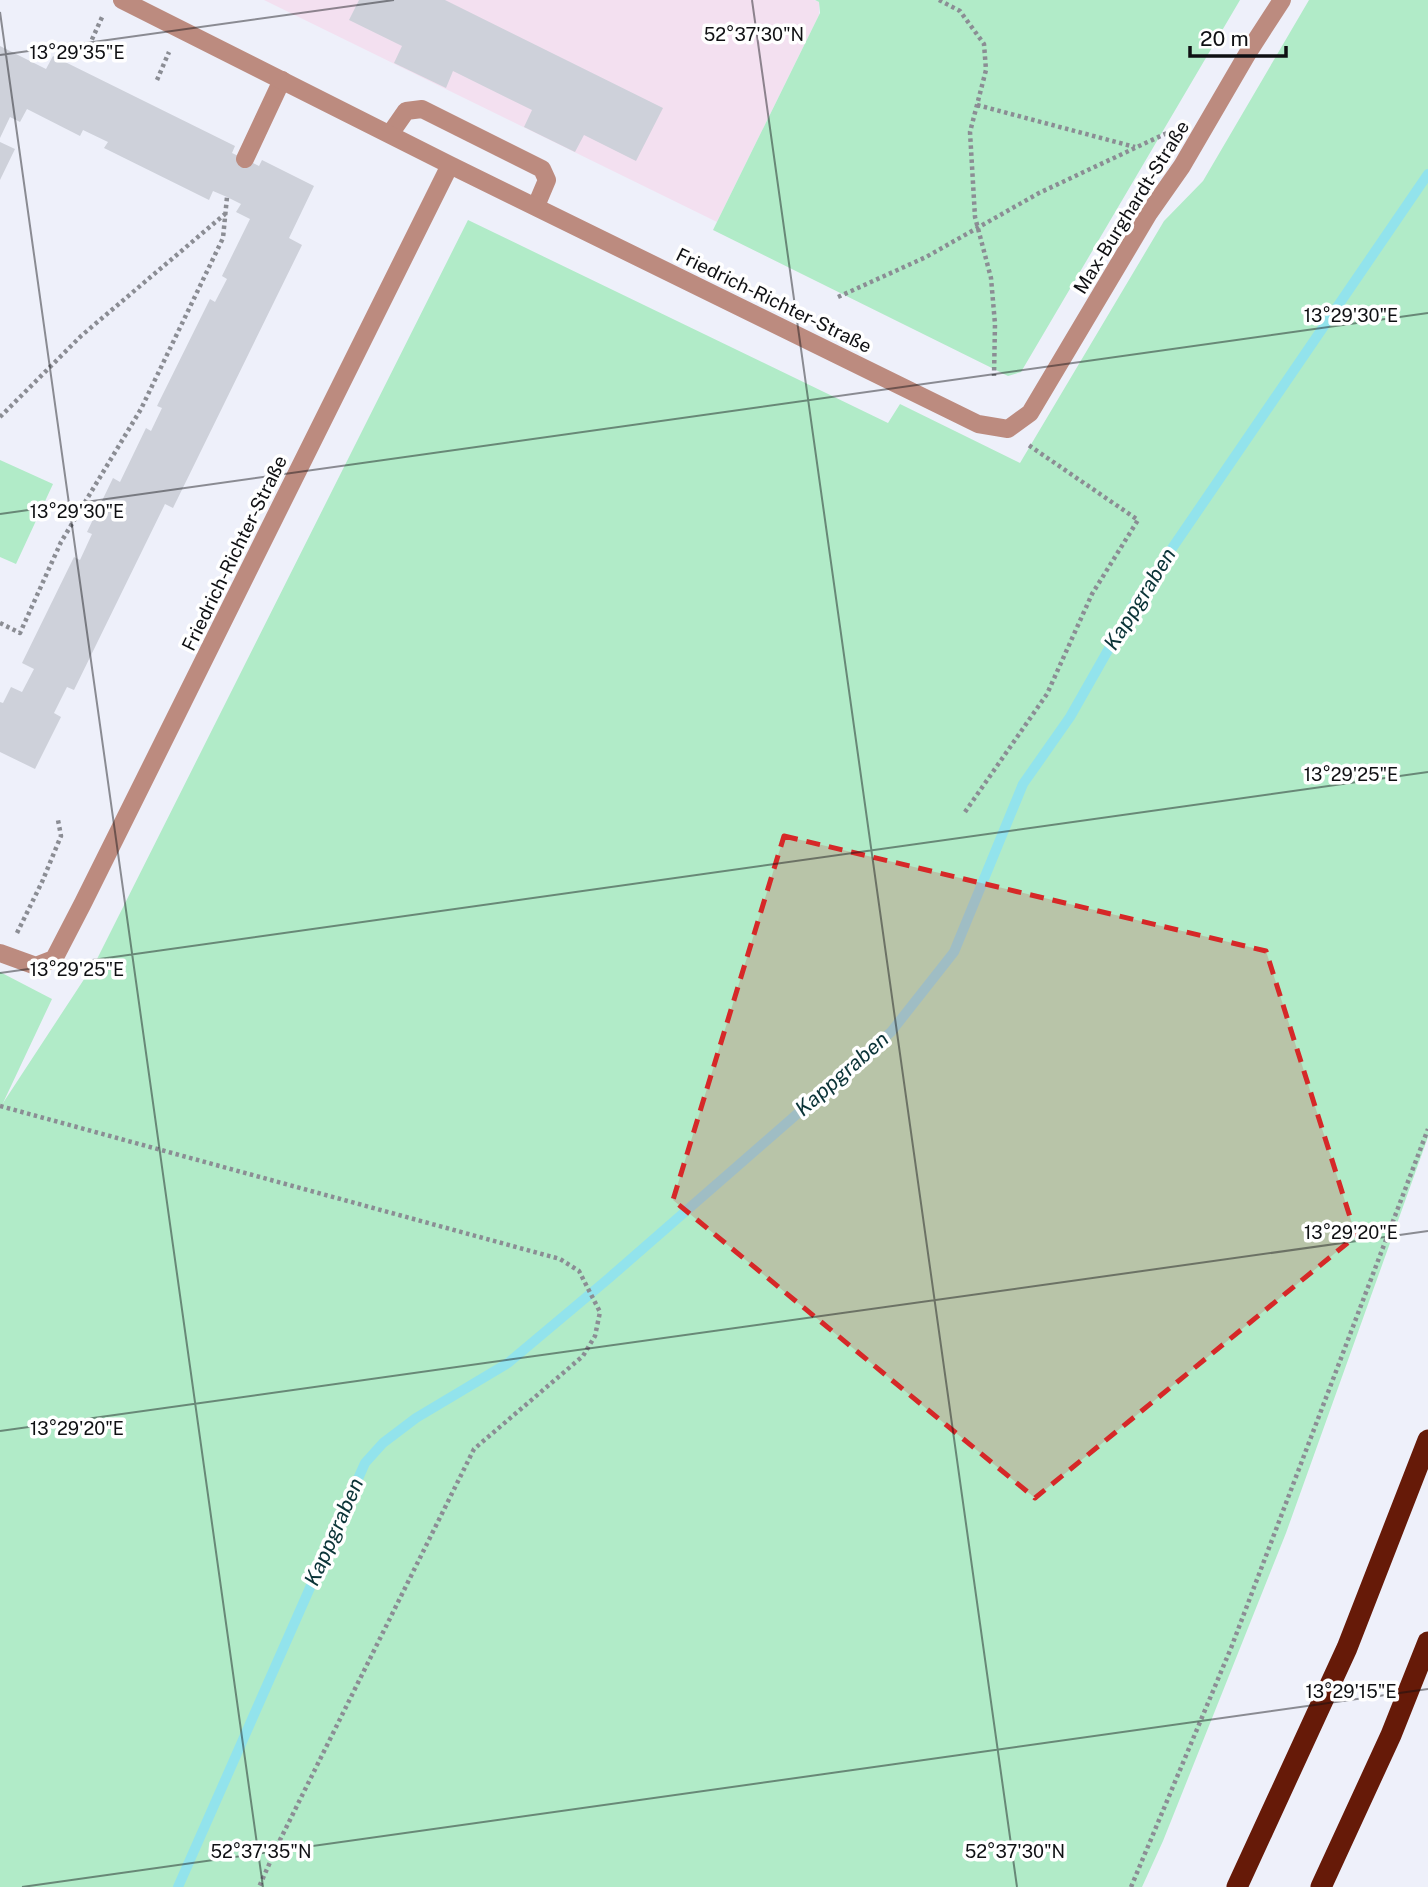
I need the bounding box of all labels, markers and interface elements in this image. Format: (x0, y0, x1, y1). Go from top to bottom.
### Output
scale bar (1190, 14, 1286, 58)
text: 52°37'30"N (704, 24, 804, 45)
text: 20 m (1200, 26, 1249, 51)
text: 13°29'35"E (29, 42, 125, 63)
street label: Max-Burghardt-Straße (1069, 116, 1193, 298)
street label: Friedrich-Richter-Straße (673, 243, 875, 357)
text: 13°29'30"E (1304, 305, 1398, 326)
street label: Friedrich-Richter-Straße (177, 452, 291, 654)
text: 13°29'30"E (30, 501, 124, 522)
water label: Kappgraben (1098, 543, 1181, 654)
text: 13°29'25"E (1304, 764, 1398, 785)
text: 13°29'25"E (30, 959, 124, 980)
water label: Kappgraben (790, 1026, 893, 1121)
text: 13°29'20"E (1304, 1222, 1398, 1243)
text: 13°29'20"E (30, 1418, 124, 1439)
water label: Kappgraben (299, 1474, 368, 1590)
text: 13°29'15"E (1305, 1681, 1397, 1702)
text: 52°37'35"N (211, 1841, 311, 1862)
text: 52°37'30"N (965, 1841, 1065, 1862)

